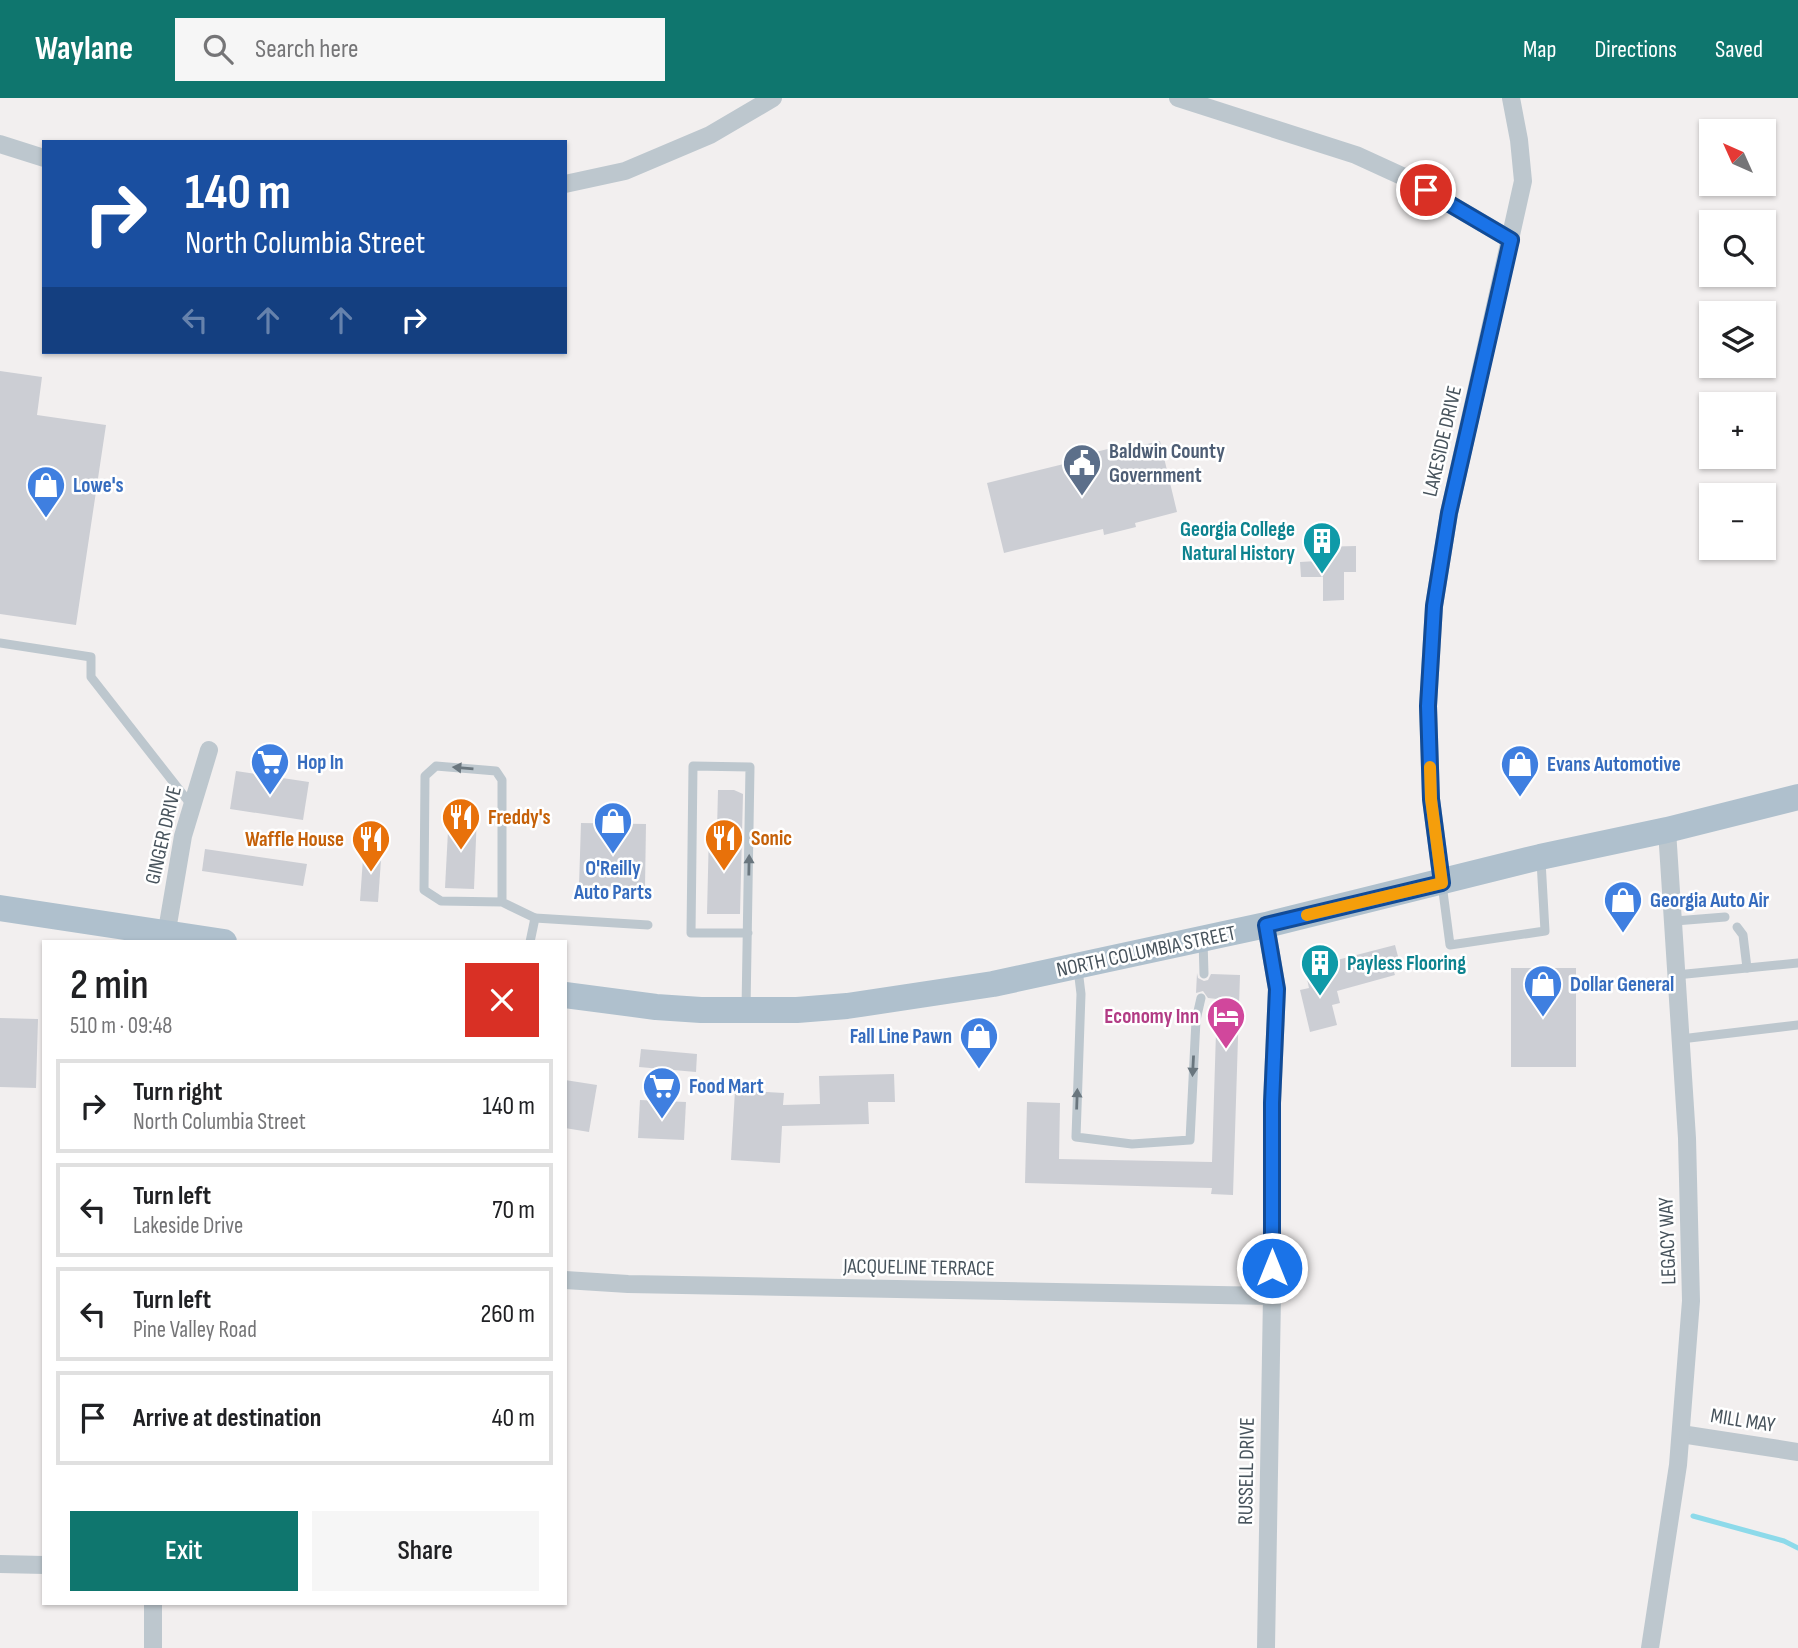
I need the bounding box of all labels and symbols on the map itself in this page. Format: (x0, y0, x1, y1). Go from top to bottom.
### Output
north arrow (1699, 119, 1776, 196)
pin (1396, 160, 1456, 220)
street label: LAKESIDE DRIVE (1418, 383, 1467, 499)
place label: Baldwin County Government (1109, 439, 1225, 488)
public building icon: Baldwin County Government (1061, 442, 1103, 497)
shop icon: Lowe's (25, 464, 67, 519)
place label: Lowe's (73, 473, 124, 498)
place label: Georgia College Natural History (1180, 517, 1295, 566)
building icon: Georgia College Natural History (1301, 520, 1343, 575)
supermarket icon: Hop In (249, 741, 291, 796)
shop icon: Evans Automotive (1499, 743, 1541, 798)
place label: Hop In (297, 750, 344, 775)
place label: Evans Automotive (1547, 752, 1681, 777)
one-way arrow (452, 762, 474, 773)
street label: GINGER DRIVE (140, 784, 187, 887)
restaurant icon: Freddy's (440, 796, 482, 851)
shop icon: O'Reilly Auto Parts (592, 800, 634, 855)
place label: Freddy's (488, 805, 551, 830)
restaurant icon: Sonic (703, 817, 745, 872)
restaurant icon: Waffle House (350, 818, 392, 873)
place label: Sonic (751, 826, 792, 851)
place label: Waffle House (245, 827, 344, 852)
one-way arrow (743, 854, 754, 876)
place label: O'Reilly Auto Parts (573, 856, 652, 905)
shop icon: Georgia Auto Air (1602, 879, 1644, 934)
place label: Georgia Auto Air (1650, 888, 1770, 913)
street label: NORTH COLUMBIA STREET (1054, 920, 1238, 983)
building icon: Payless Flooring (1299, 942, 1341, 997)
place label: Payless Flooring (1347, 951, 1466, 976)
shop icon: Dollar General (1522, 963, 1564, 1018)
place label: Dollar General (1570, 972, 1674, 997)
hotel icon: Economy Inn (1205, 995, 1247, 1050)
place label: Economy Inn (1104, 1004, 1199, 1029)
shop icon: Fall Line Pawn (958, 1015, 1000, 1070)
place label: Fall Line Pawn (850, 1024, 952, 1049)
one-way arrow (1188, 1055, 1199, 1077)
supermarket icon: Food Mart (641, 1065, 683, 1120)
place label: Food Mart (689, 1074, 764, 1099)
one-way arrow (1071, 1088, 1082, 1110)
street label: LEGACY WAY (1653, 1197, 1682, 1285)
position arrow (1235, 1231, 1309, 1305)
street label: JACQUELINE TERRACE (842, 1254, 995, 1281)
street label: MILL MAY (1709, 1403, 1777, 1438)
street label: RUSSELL DRIVE (1233, 1417, 1260, 1525)

